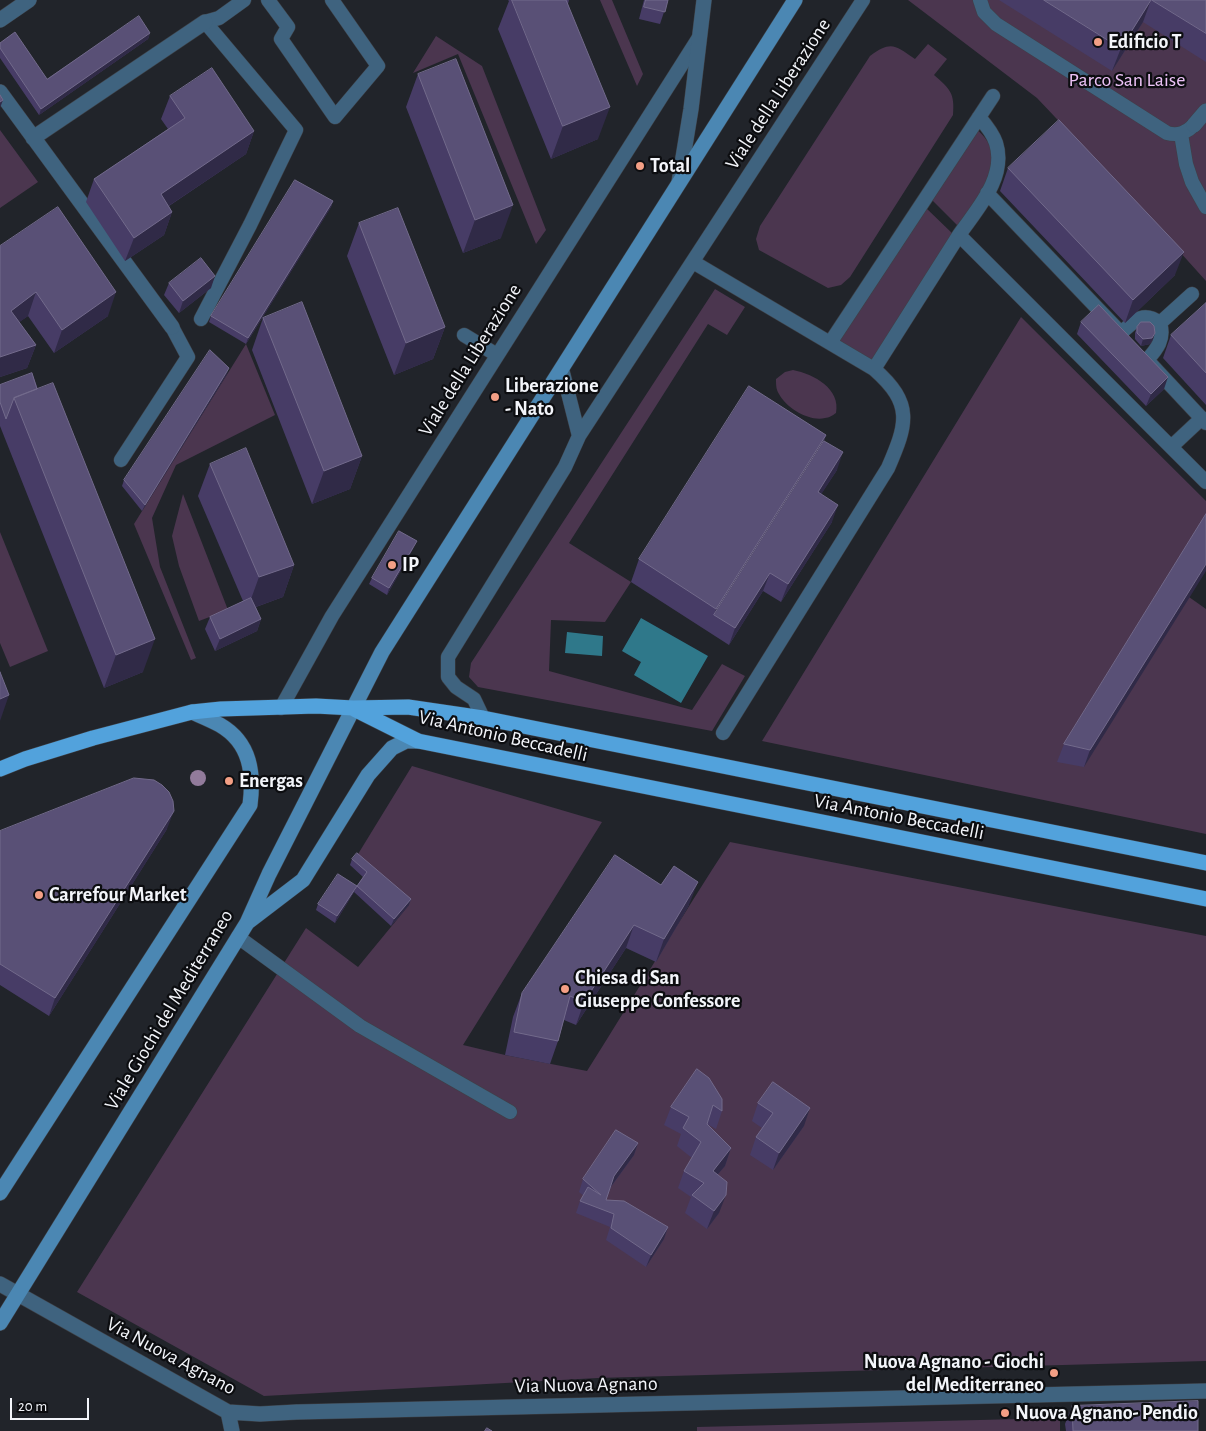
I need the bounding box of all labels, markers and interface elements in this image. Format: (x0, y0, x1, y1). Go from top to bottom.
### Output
street label: Viale della Liberazione (720, 14, 836, 174)
place label: Edificio T (1108, 30, 1181, 54)
marker: Edificio T (1092, 36, 1104, 48)
park label: Parco San Laise (1069, 68, 1185, 92)
place label: Total (650, 154, 690, 178)
marker: Total (634, 160, 646, 172)
street label: Viale della Liberazione (413, 279, 527, 441)
place label: Liberazione - Nato (505, 374, 599, 421)
marker: Liberazione - Nato (489, 391, 501, 403)
place label: IP (402, 553, 419, 577)
marker: IP (386, 559, 398, 571)
street label: Via Antonio Beccadelli (416, 705, 590, 767)
place label: Energas (239, 769, 303, 793)
marker: Energas (223, 775, 235, 787)
street label: Via Antonio Beccadelli (812, 789, 986, 845)
place label: Carrefour Market (49, 883, 187, 907)
marker: Carrefour Market (33, 889, 45, 901)
street label: Viale Giochi del Mediterraneo (100, 905, 238, 1115)
place label: Chiesa di San Giuseppe Confessore (575, 966, 740, 1013)
marker: Chiesa di San Giuseppe Confessore (559, 983, 571, 995)
street label: Via Nuova Agnano (102, 1312, 240, 1400)
place label: Nuova Agnano - Giochi del Mediterraneo (864, 1350, 1044, 1397)
marker: Nuova Agnano - Giochi del Mediterraneo (1048, 1367, 1060, 1379)
street label: Via Nuova Agnano (514, 1372, 658, 1398)
scale bar (12, 1388, 91, 1420)
text: 20 m (18, 1399, 47, 1414)
place label: Nuova Agnano- Pendio (1015, 1401, 1198, 1425)
marker: Nuova Agnano- Pendio (999, 1407, 1011, 1419)

